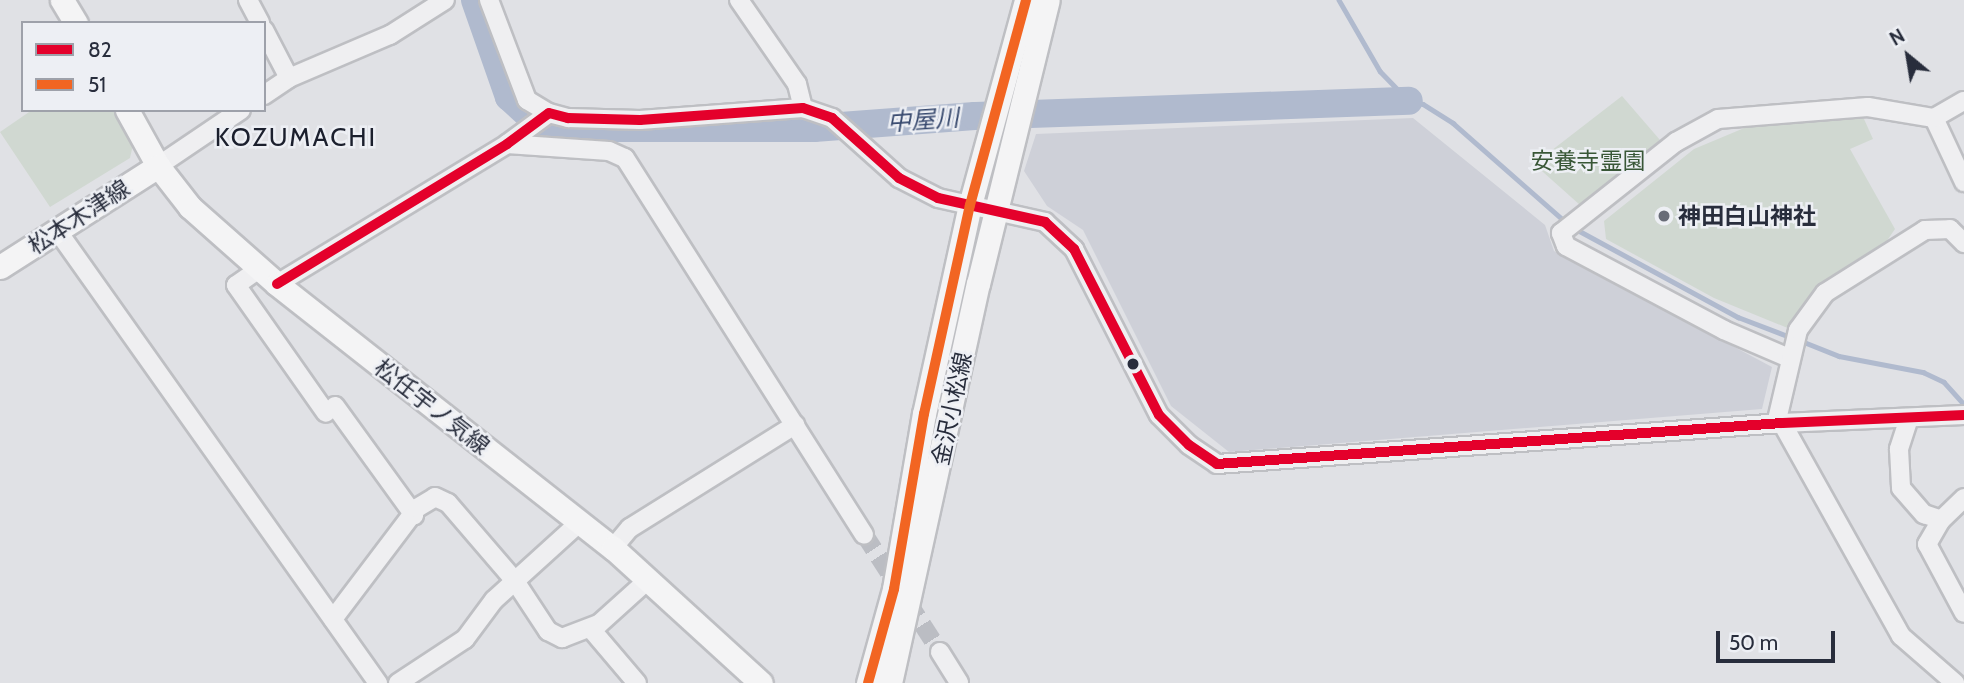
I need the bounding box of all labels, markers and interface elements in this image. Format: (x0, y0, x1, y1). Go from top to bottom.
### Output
legend (21, 21, 266, 112)
north arrow (1873, 21, 1943, 91)
text: N (1886, 24, 1909, 51)
text: 82 (88, 37, 112, 62)
text: 51 (88, 72, 106, 97)
water label: 中屋川 (886, 103, 960, 137)
district label: KOZUMACHI (216, 122, 376, 154)
park label: 安養寺霊園 (1531, 147, 1645, 175)
street label: 松本木津線 (23, 174, 135, 260)
place label: 神田白山神社 (1678, 202, 1816, 230)
marker: 神田白山神社 (1656, 208, 1672, 224)
street label: 金沢小松線 (927, 350, 977, 468)
street label: 松任宇ノ気線 (369, 354, 495, 460)
unlabelled marker (1126, 357, 1140, 371)
scale bar (1719, 616, 1838, 660)
text: 50 m (1729, 630, 1778, 655)

